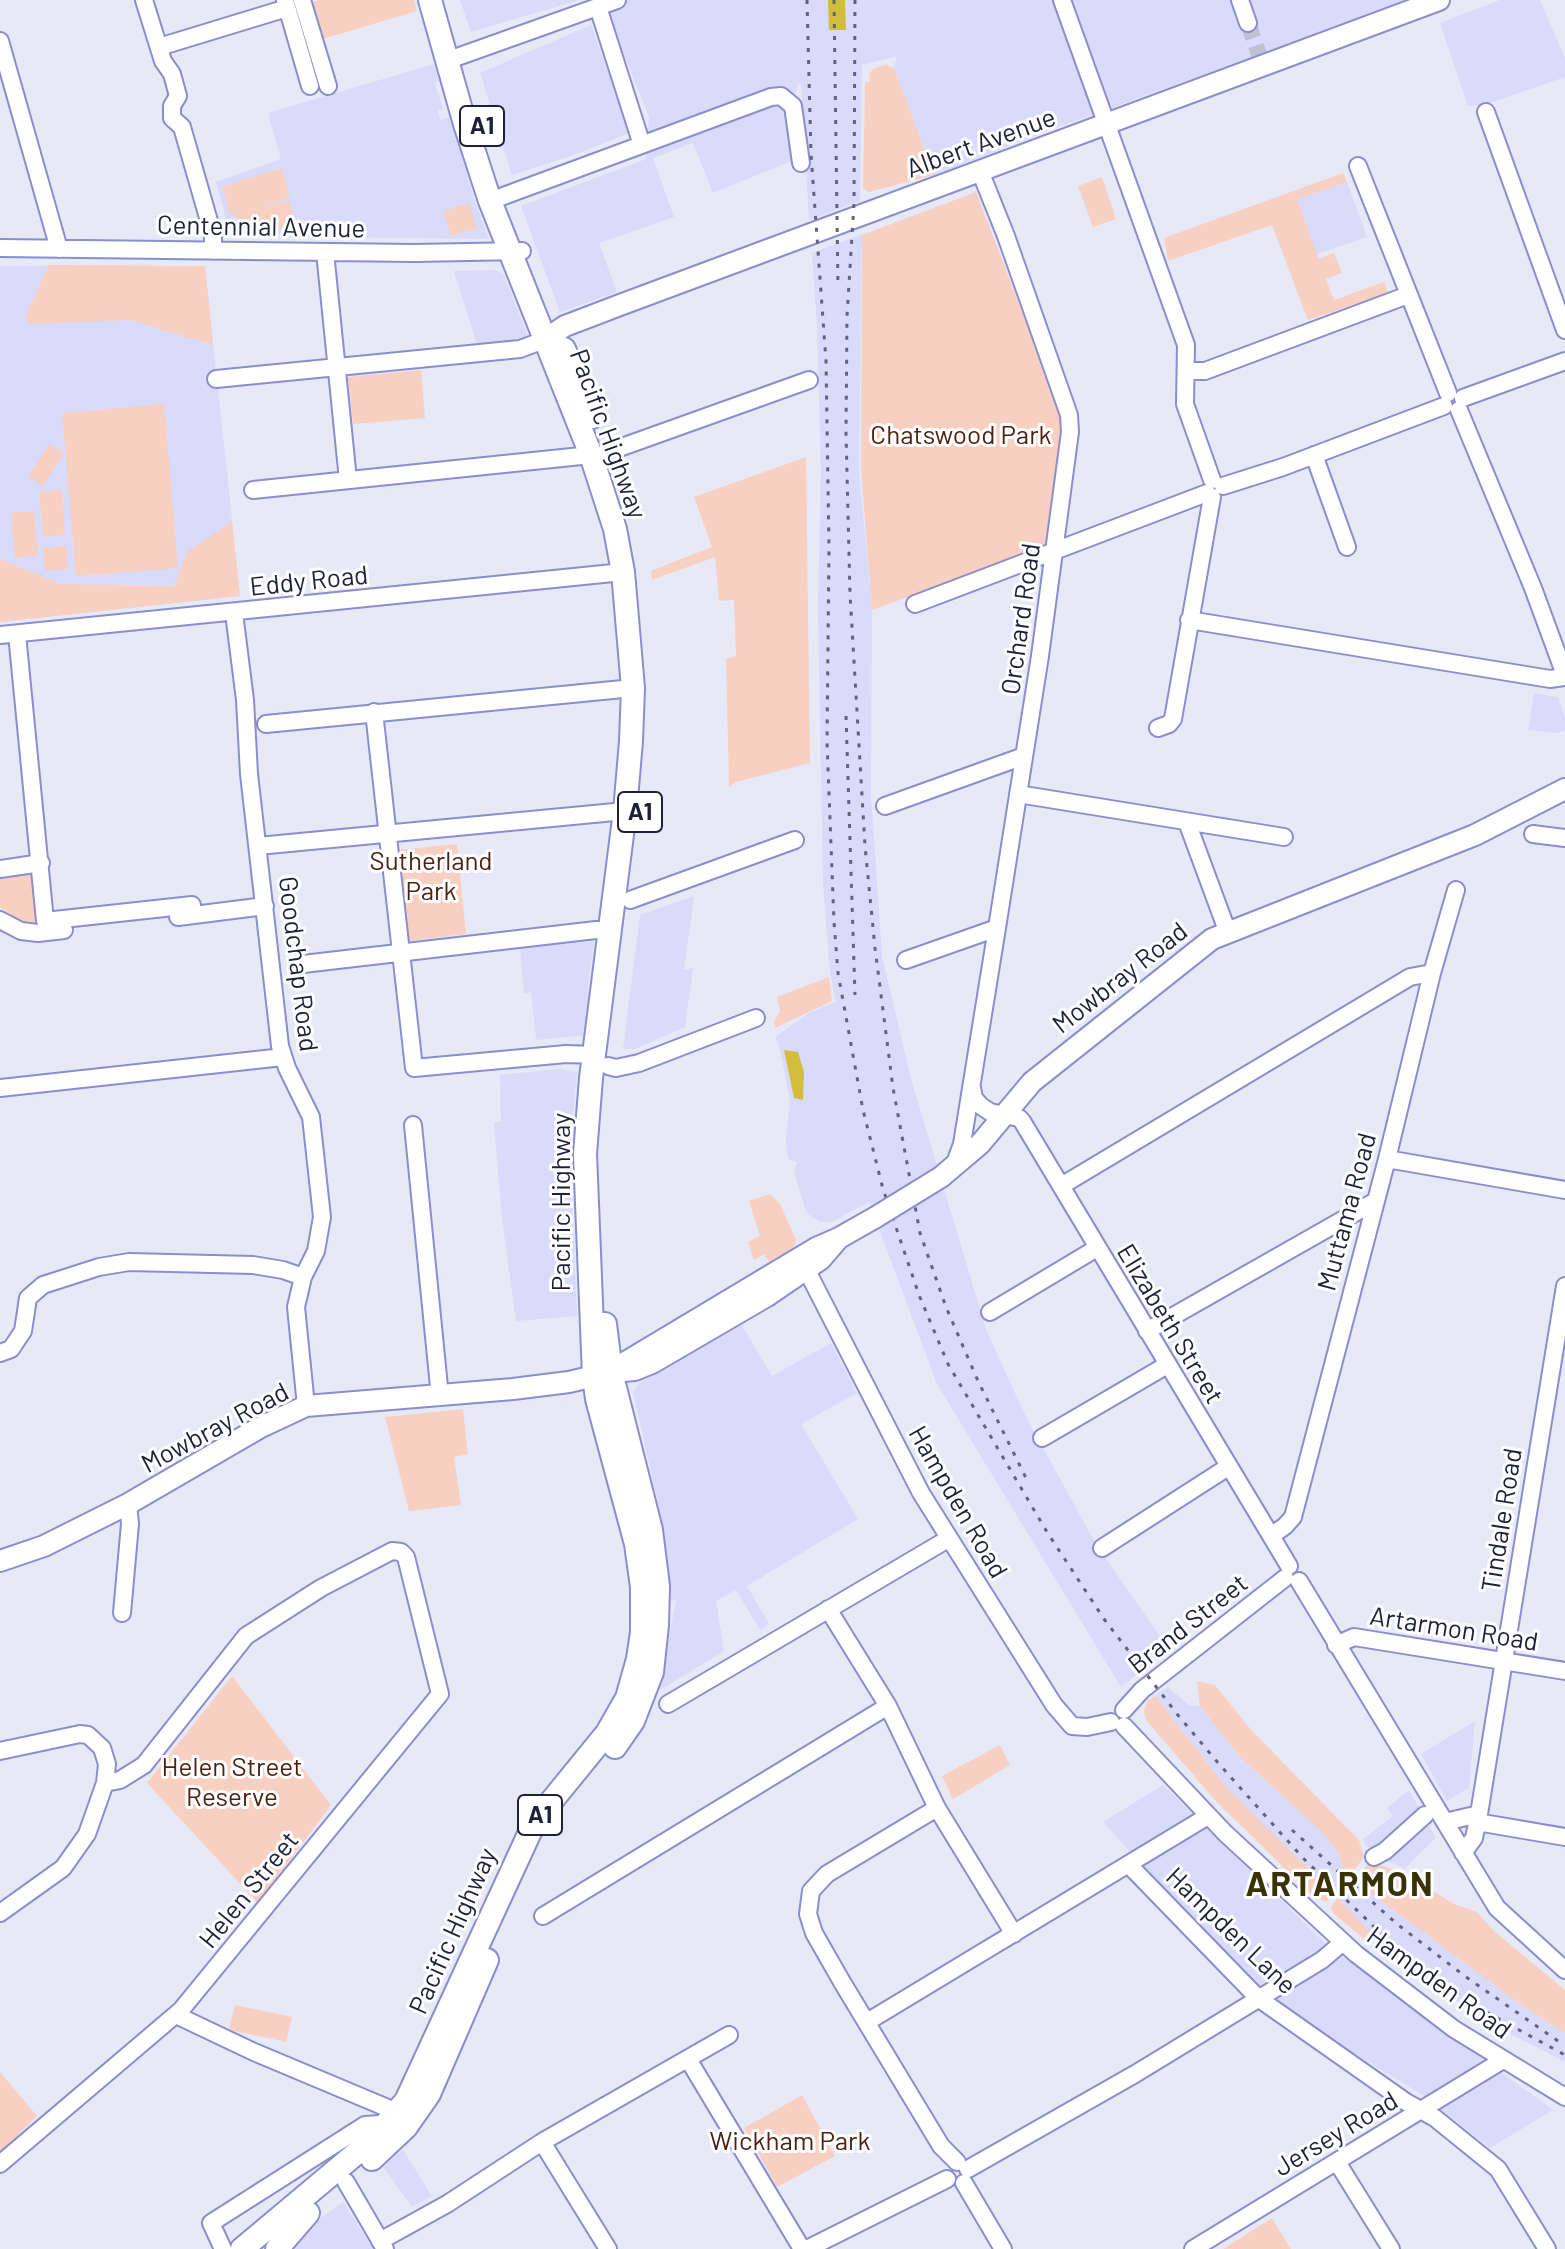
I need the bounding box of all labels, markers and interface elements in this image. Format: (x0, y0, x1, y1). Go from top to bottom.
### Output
street label: Albert Avenue (902, 102, 1060, 184)
road number: A1 (460, 106, 504, 146)
street label: Centennial Avenue (157, 210, 365, 244)
street label: Pacific Highway (563, 345, 653, 523)
park label: Chatswood Park (870, 419, 1052, 451)
street label: Orchard Road (995, 541, 1047, 697)
street label: Eddy Road (248, 559, 370, 603)
road number: A1 (618, 792, 662, 832)
park label: Sutherland Park (369, 845, 493, 906)
street label: Goodchap Road (272, 875, 324, 1053)
street label: Mowbray Road (1046, 916, 1194, 1040)
street label: Pacific Highway (545, 1113, 577, 1291)
street label: Muttama Road (1311, 1130, 1383, 1294)
street label: Elizabeth Street (1110, 1239, 1230, 1409)
street label: Mowbray Road (136, 1376, 294, 1480)
street label: Hampden Road (902, 1420, 1014, 1584)
street label: Tindale Road (1475, 1446, 1529, 1594)
street label: Brand Street (1122, 1568, 1254, 1680)
street label: Artarmon Road (1368, 1600, 1540, 1658)
park label: Helen Street Reserve (162, 1751, 302, 1812)
road number: A1 (518, 1795, 562, 1835)
street label: Helen Street (193, 1825, 305, 1955)
street label: Pacific Highway (402, 1843, 504, 2019)
street label: Hampden Lane (1159, 1861, 1303, 2001)
district label: ARTARMON (1245, 1865, 1435, 1905)
street label: Hampden Road (1361, 1920, 1517, 2046)
street label: Jersey Road (1268, 2085, 1404, 2183)
park label: Wickham Park (709, 2125, 871, 2157)

